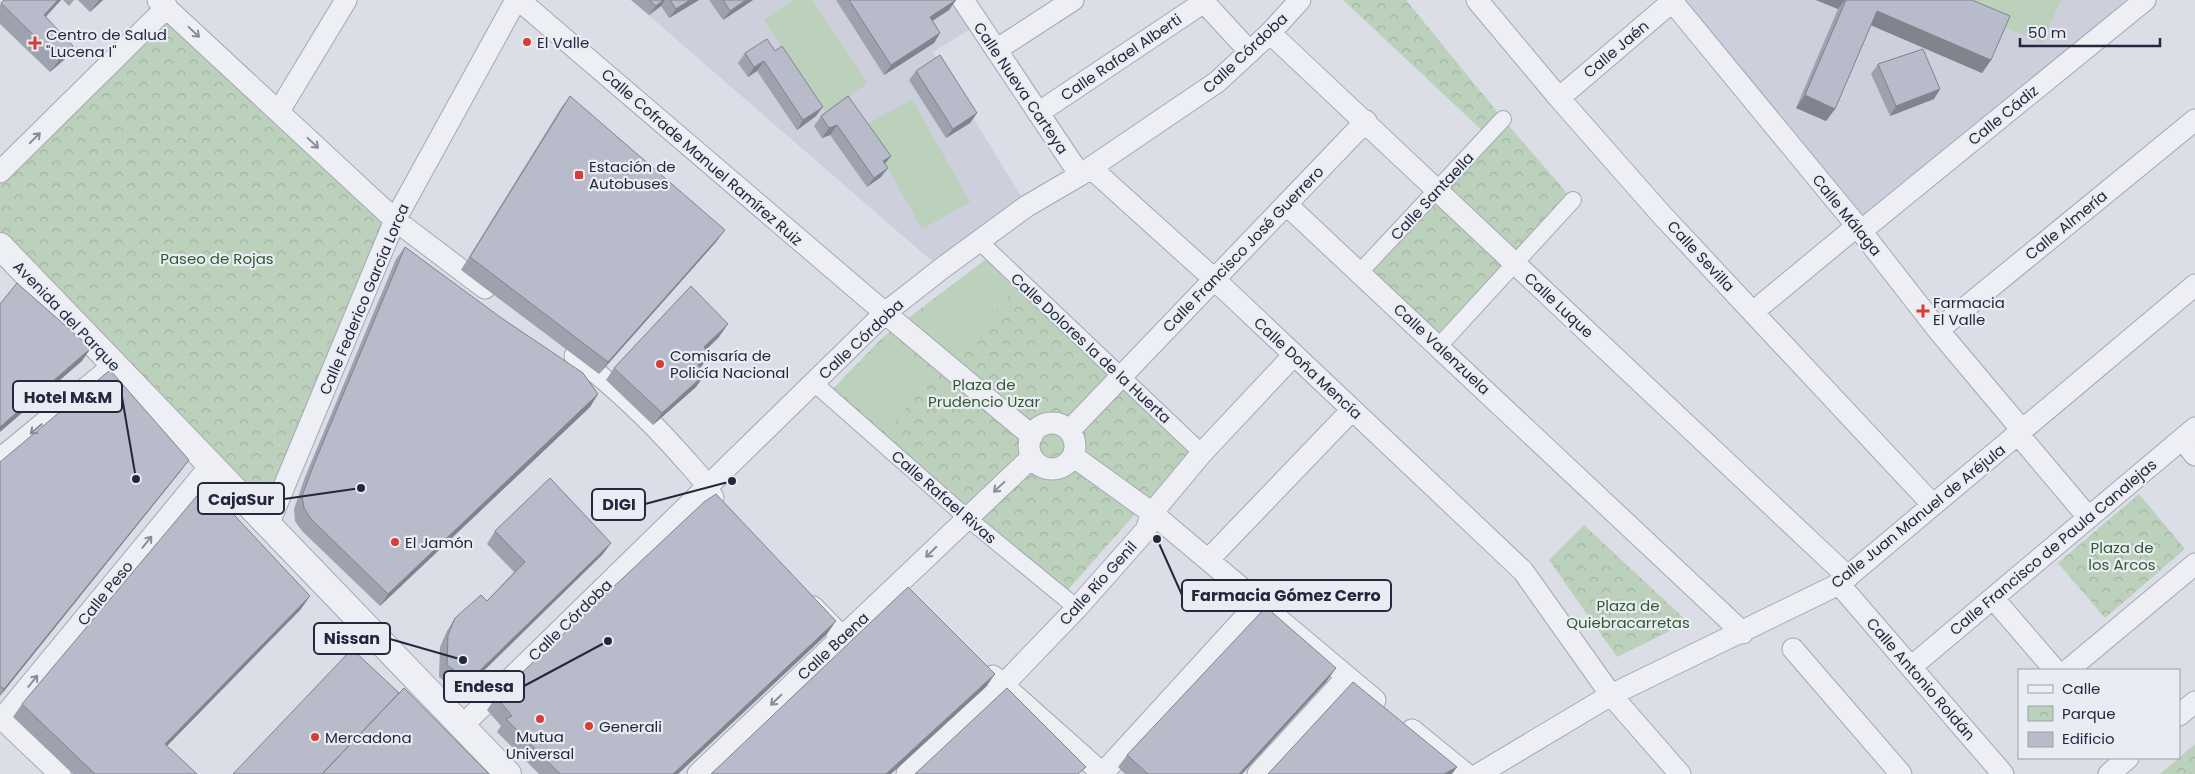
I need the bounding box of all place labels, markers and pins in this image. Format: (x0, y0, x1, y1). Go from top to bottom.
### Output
place label: Centro de Salud "Lucena I" (46, 24, 167, 62)
place label: El Valle (537, 32, 589, 53)
marker: Centro de Salud "Lucena I" (28, 36, 42, 50)
marker: El Valle (521, 36, 533, 48)
place label: Estación de Autobuses (589, 156, 676, 194)
marker: Estación de Autobuses (573, 169, 585, 181)
place label: Farmacia El Valle (1933, 292, 2005, 330)
marker: Farmacia El Valle (1917, 305, 1929, 317)
place label: Comisaría de Policía Nacional (670, 345, 789, 383)
marker: Comisaría de Policía Nacional (654, 358, 666, 370)
callout: Hotel M&M (13, 381, 122, 412)
callout: CajaSur (198, 483, 284, 514)
callout: DIGI (592, 489, 645, 520)
place label: El Jamón (405, 532, 473, 553)
marker: El Jamón (389, 536, 401, 548)
callout: Farmacia Gómez Cerro (1182, 580, 1391, 611)
callout: Nissan (314, 623, 390, 654)
callout: Endesa (444, 671, 524, 702)
marker: Mutua Universal (534, 713, 546, 725)
place label: Generali (599, 716, 662, 737)
marker: Generali (583, 720, 595, 732)
place label: Mutua Universal (506, 726, 574, 764)
place label: Mercadona (325, 727, 412, 748)
marker: Mercadona (309, 731, 321, 743)

